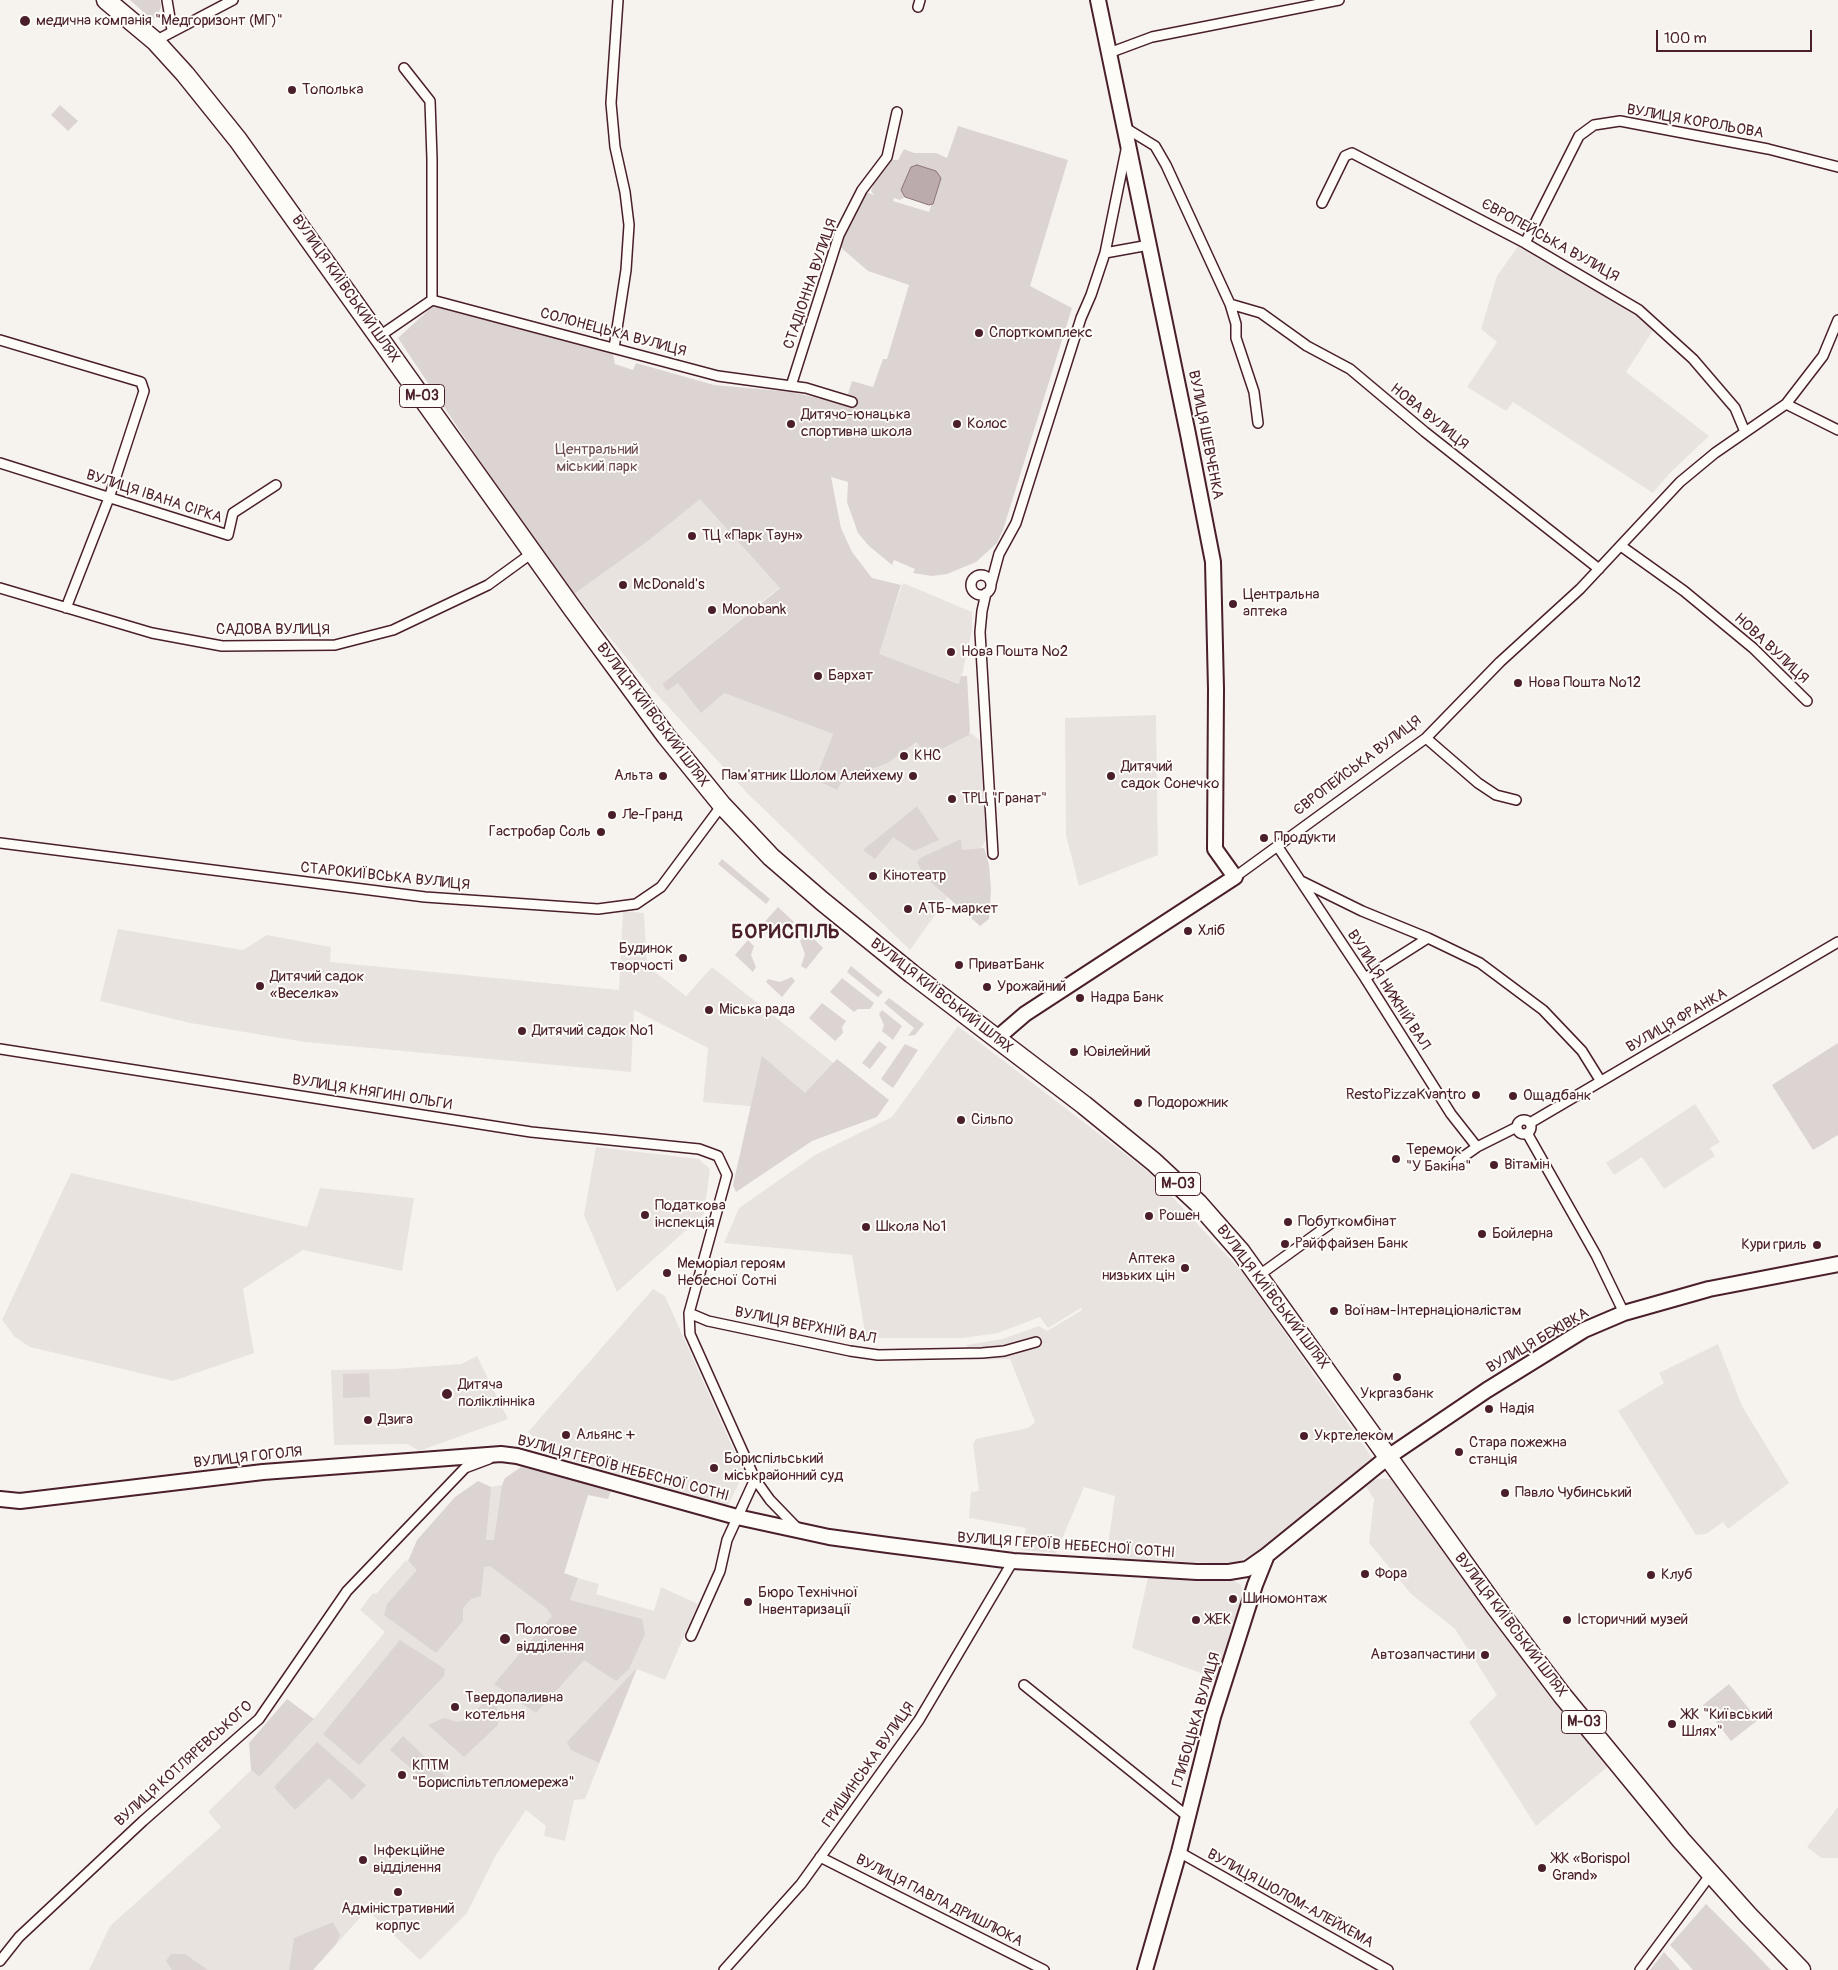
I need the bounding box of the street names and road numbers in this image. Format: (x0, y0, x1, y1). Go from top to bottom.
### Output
street label: ВУЛИЦЯ КОРОЛЬОВА (1625, 101, 1765, 143)
street label: ЄВРОПЕЙСЬКА ВУЛИЦЯ (1478, 196, 1622, 286)
street label: ВУЛИЦЯ КИЇВСЬКИЙ ШЛЯХ (287, 212, 403, 366)
street label: СТАДІОННА ВУЛИЦЯ (780, 216, 842, 352)
street label: СОЛОНЕЦЬКА ВУЛИЦЯ (538, 305, 688, 361)
street label: ВУЛИЦЯ ШЕВЧЕНКА (1184, 369, 1226, 501)
street label: НОВА ВУЛИЦЯ (1386, 380, 1472, 454)
road number: М-03 (400, 384, 444, 408)
street label: ВУЛИЦЯ ІВАНА СІРКА (84, 466, 224, 528)
street label: НОВА ВУЛИЦЯ (1730, 610, 1812, 688)
street label: САДОВА ВУЛИЦЯ (216, 621, 330, 639)
street label: ВУЛИЦЯ КИЇВСЬКИЙ ШЛЯХ (592, 639, 712, 791)
street label: ЄВРОПЕЙСЬКА ВУЛИЦЯ (1291, 712, 1425, 820)
street label: СТАРОКИЇВСЬКА ВУЛИЦЯ (299, 859, 471, 895)
street label: ВУЛИЦЯ НИЖНІЙ ВАЛ (1343, 927, 1433, 1053)
street label: ВУЛИЦЯ КИЇВСЬКИЙ ШЛЯХ (866, 935, 1016, 1057)
street label: ВУЛИЦЯ ФРАНКА (1623, 985, 1731, 1057)
street label: ВУЛИЦЯ КНЯГИНІ ОЛЬГИ (291, 1071, 453, 1115)
road number: М-03 (1156, 1172, 1200, 1196)
street label: ВУЛИЦЯ КИЇВСЬКИЙ ШЛЯХ (1212, 1221, 1332, 1373)
street label: ВУЛИЦЯ ВЕРХНІЙ ВАЛ (733, 1304, 877, 1348)
street label: ВУЛИЦЯ БЕЖІВКА (1484, 1304, 1592, 1378)
street label: ВУЛИЦЯ ГЕРОЇВ НЕБЕСНОЇ СОТНІ (515, 1432, 731, 1506)
street label: ВУЛИЦЯ ГОГОЛЯ (193, 1443, 303, 1473)
street label: ВУЛИЦЯ ГЕРОЇВ НЕБЕСНОЇ СОТНІ (956, 1529, 1176, 1563)
street label: ВУЛИЦЯ КИЇВСЬКИЙ ШЛЯХ (1450, 1549, 1570, 1701)
street label: ГЛИБОЦЬКА ВУЛИЦЯ (1169, 1650, 1225, 1790)
street label: ВУЛИЦЯ КОТЛЯРЕВСЬКОГО (111, 1697, 257, 1831)
street label: ГРИШИНСЬКА ВУЛИЦЯ (819, 1699, 919, 1831)
road number: М-03 (1562, 1710, 1606, 1734)
street label: ВУЛИЦЯ ШОЛОМ-АЛЕЙХЕМА (1204, 1846, 1376, 1952)
street label: ВУЛИЦЯ ПАВЛА ДРИШЛЮКА (852, 1851, 1026, 1951)

